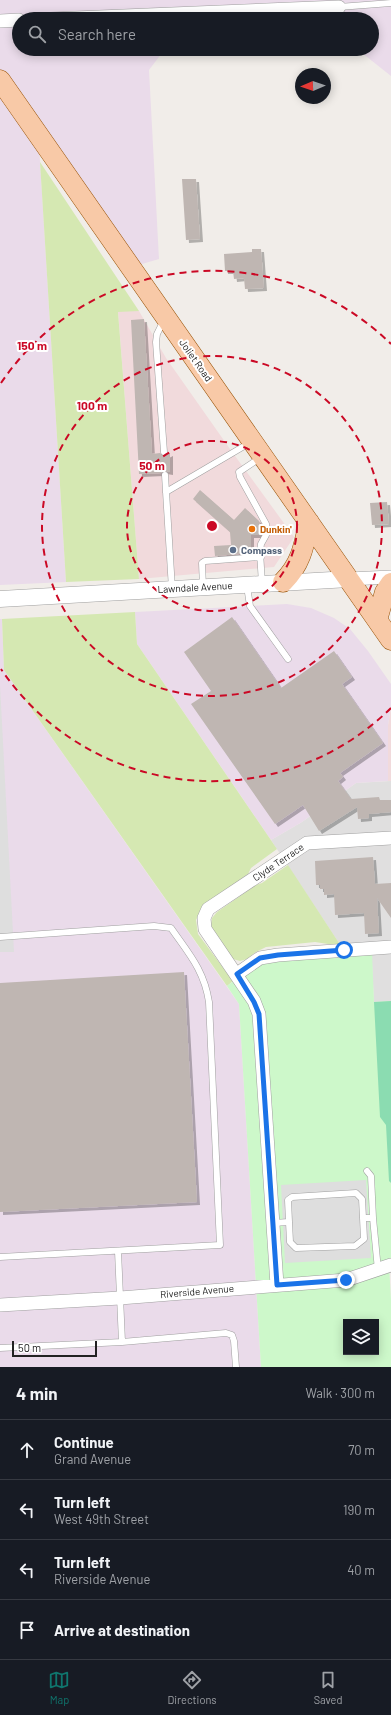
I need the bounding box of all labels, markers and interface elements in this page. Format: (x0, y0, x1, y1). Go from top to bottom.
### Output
search box (12, 12, 379, 56)
icon: search (26, 23, 48, 45)
text: Search here (58, 25, 136, 43)
north arrow (295, 68, 331, 104)
street label: Joliet Road (177, 336, 215, 384)
text: 150 m (17, 338, 47, 352)
text: 100 m (77, 398, 107, 412)
text: 50 m (139, 458, 165, 472)
centre of rings (205, 519, 219, 533)
place label: Dunkin' (260, 523, 292, 535)
marker: Dunkin' (247, 524, 257, 534)
place label: Compass (241, 544, 282, 556)
marker: Compass (228, 545, 238, 555)
street label: Lawndale Avenue (157, 579, 233, 595)
street label: Clyde Terrace (250, 841, 306, 883)
route start (335, 941, 353, 959)
route end (337, 1271, 355, 1289)
street label: Riverside Avenue (160, 1282, 234, 1300)
map controls (343, 1319, 379, 1355)
button: layers (343, 1319, 379, 1355)
scale bar (12, 1339, 97, 1358)
text: 50 m (18, 1341, 41, 1354)
text: 4 min (16, 1383, 58, 1403)
text: Walk · 300 m (305, 1385, 375, 1401)
text: Continue (54, 1433, 114, 1451)
icon: ahead (16, 1439, 38, 1461)
text: 70 m (348, 1442, 375, 1458)
text: Grand Avenue (54, 1451, 131, 1467)
text: Turn left (54, 1493, 110, 1511)
icon: left (16, 1499, 38, 1521)
text: 190 m (343, 1502, 375, 1518)
text: West 49th Street (54, 1511, 149, 1527)
text: Turn left (54, 1553, 110, 1571)
icon: left (16, 1559, 38, 1581)
text: 40 m (347, 1562, 375, 1578)
text: Riverside Avenue (54, 1571, 150, 1587)
icon: arrive (16, 1619, 38, 1641)
text: Arrive at destination (54, 1621, 190, 1639)
tab: Map (48, 1669, 70, 1706)
tab: Directions (167, 1669, 217, 1706)
tab: Saved (314, 1669, 343, 1706)

